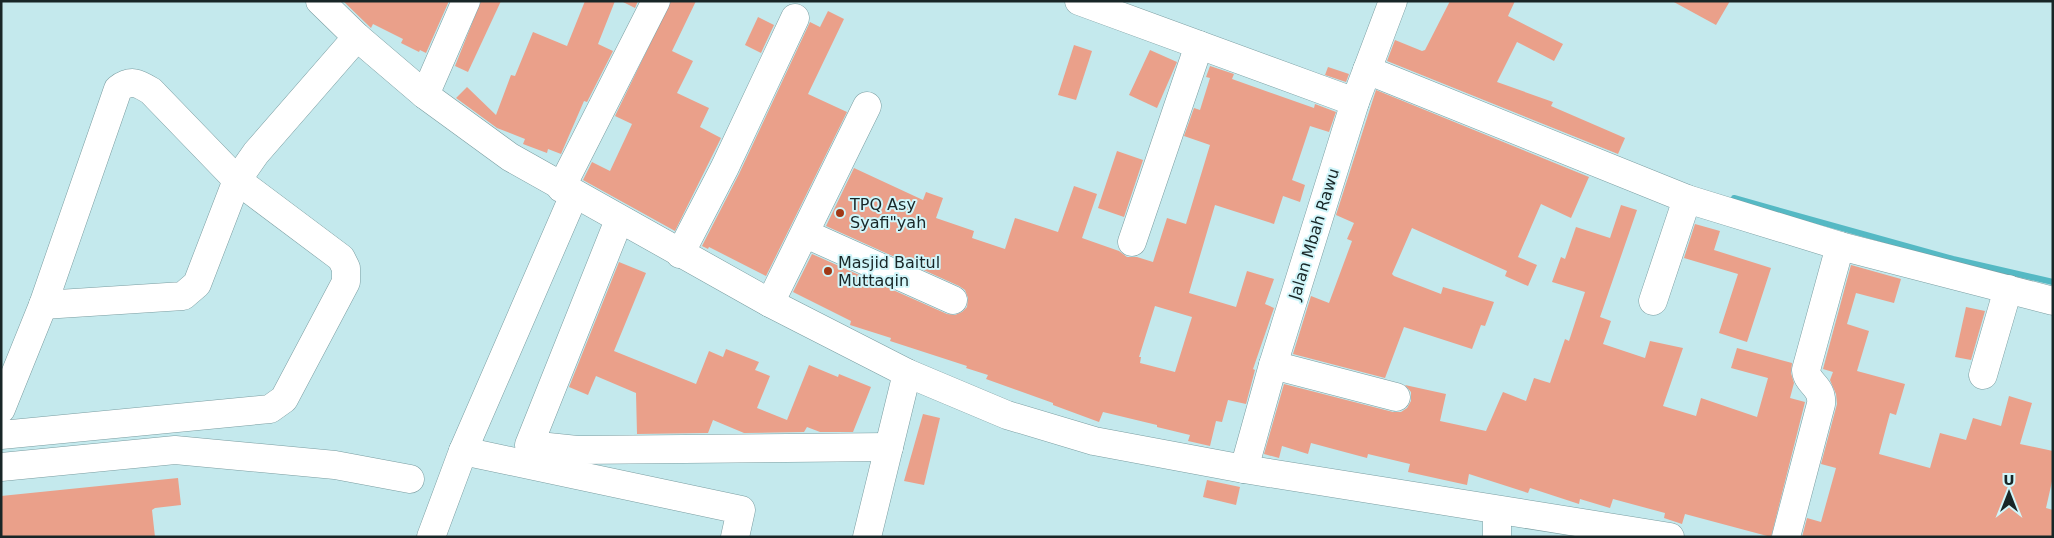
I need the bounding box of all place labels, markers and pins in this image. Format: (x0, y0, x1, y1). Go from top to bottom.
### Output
place label: TPQ Asy Syafi"yah (849, 195, 926, 232)
marker: TPQ Asy Syafi"yah (834, 207, 846, 219)
place label: Masjid Baitul Muttaqin (838, 253, 940, 290)
marker: Masjid Baitul Muttaqin (822, 265, 834, 277)

